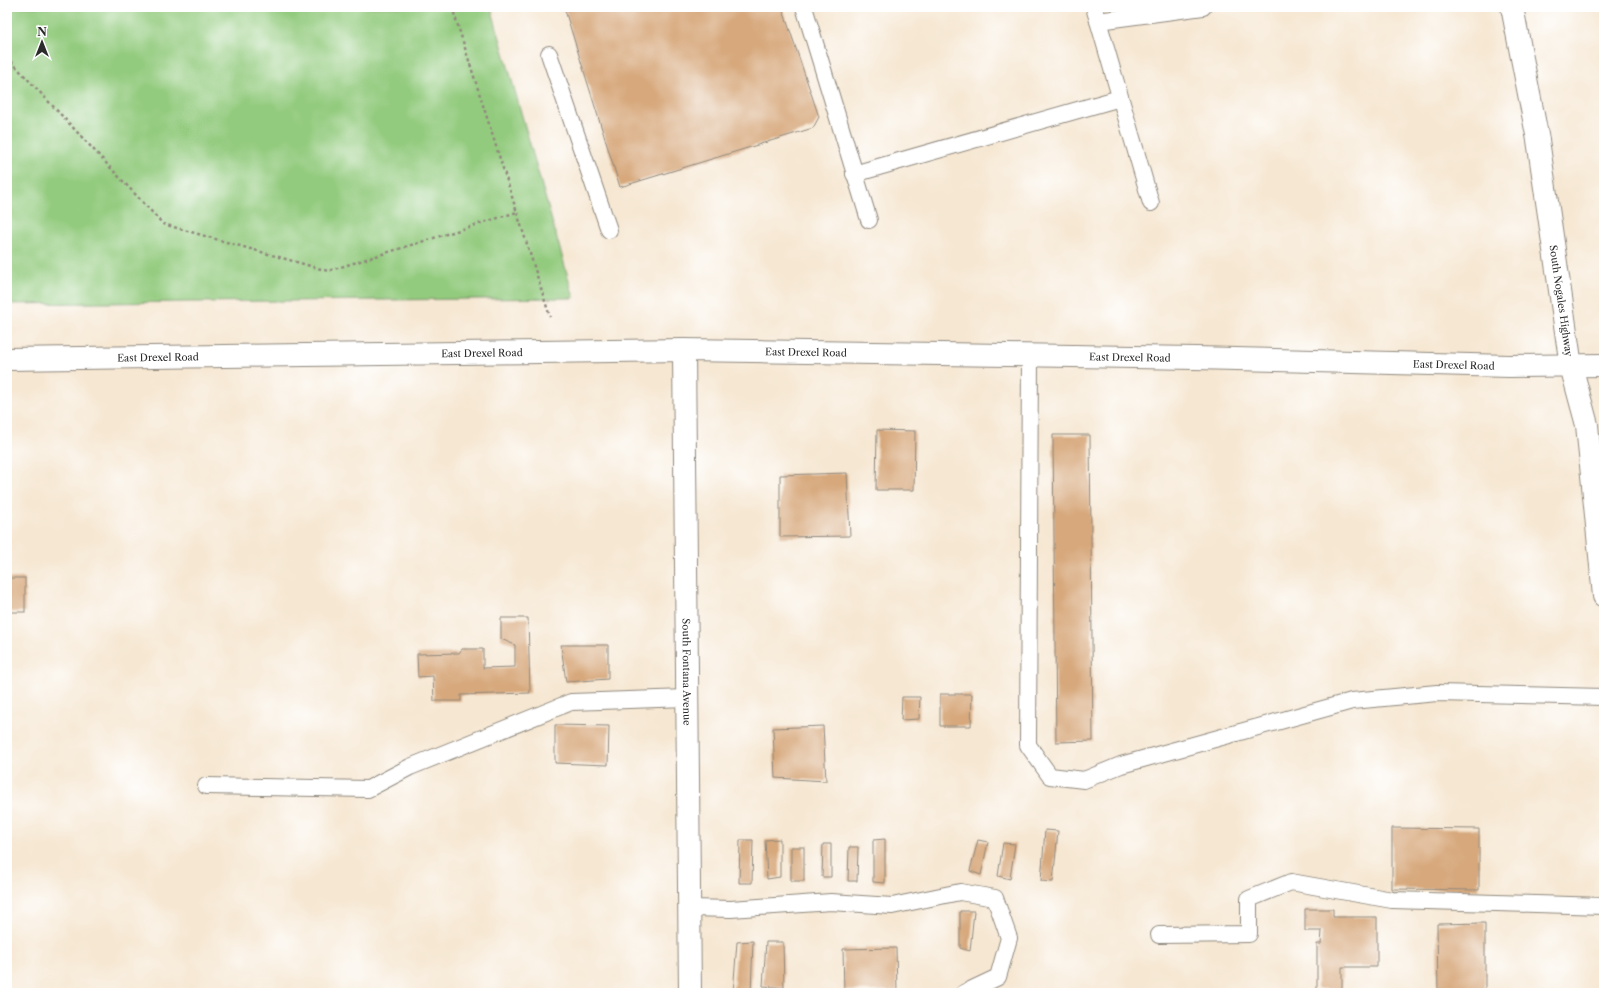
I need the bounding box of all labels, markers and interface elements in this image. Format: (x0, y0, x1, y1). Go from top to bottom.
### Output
north arrow (22, 22, 62, 62)
text: N (37, 25, 47, 39)
street label: South Nogales Highway (1546, 244, 1576, 358)
street label: East Drexel Road (765, 345, 847, 360)
street label: East Drexel Road (441, 346, 523, 360)
street label: East Drexel Road (117, 350, 199, 365)
street label: East Drexel Road (1089, 350, 1171, 365)
street label: East Drexel Road (1413, 358, 1495, 373)
street label: South Fontana Avenue (680, 618, 694, 726)

